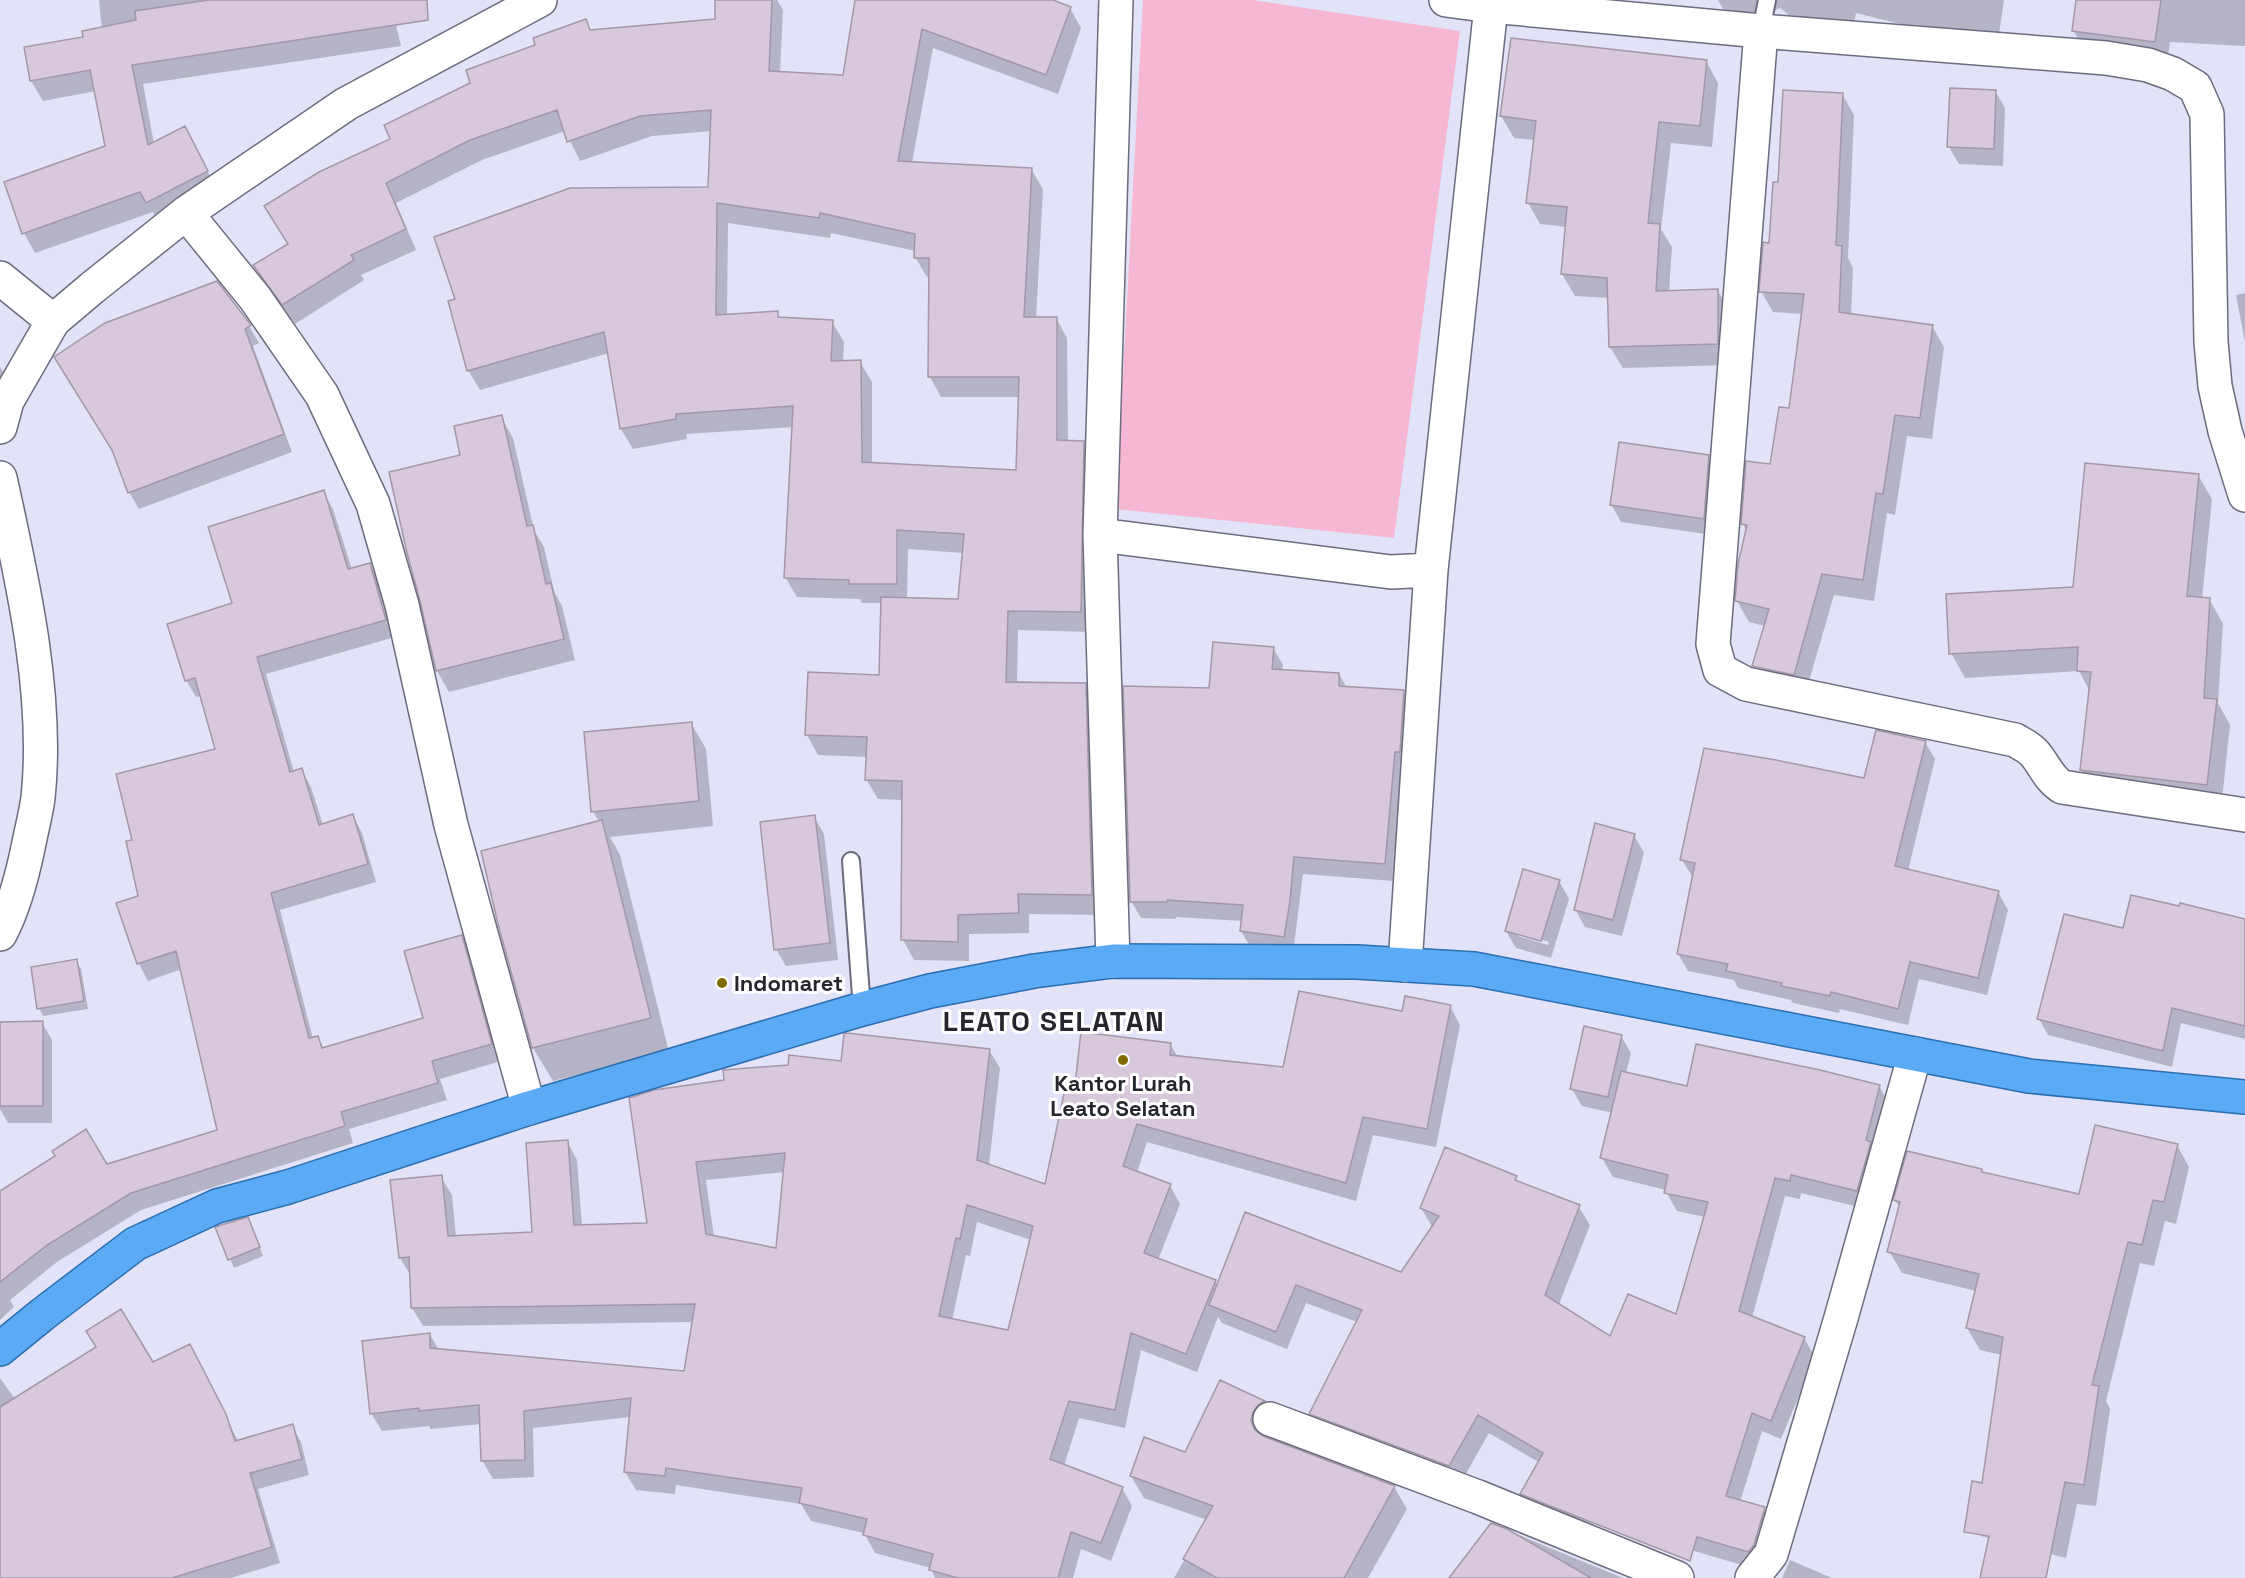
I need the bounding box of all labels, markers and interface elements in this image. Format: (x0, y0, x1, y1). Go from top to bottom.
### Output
place label: Indomaret (734, 969, 843, 997)
marker: Indomaret (715, 976, 729, 990)
district label: LEATO SELATAN (943, 1003, 1165, 1039)
marker: Kantor Lurah Leato Selatan (1116, 1053, 1130, 1067)
place label: Kantor Lurah Leato Selatan (1050, 1069, 1196, 1122)

